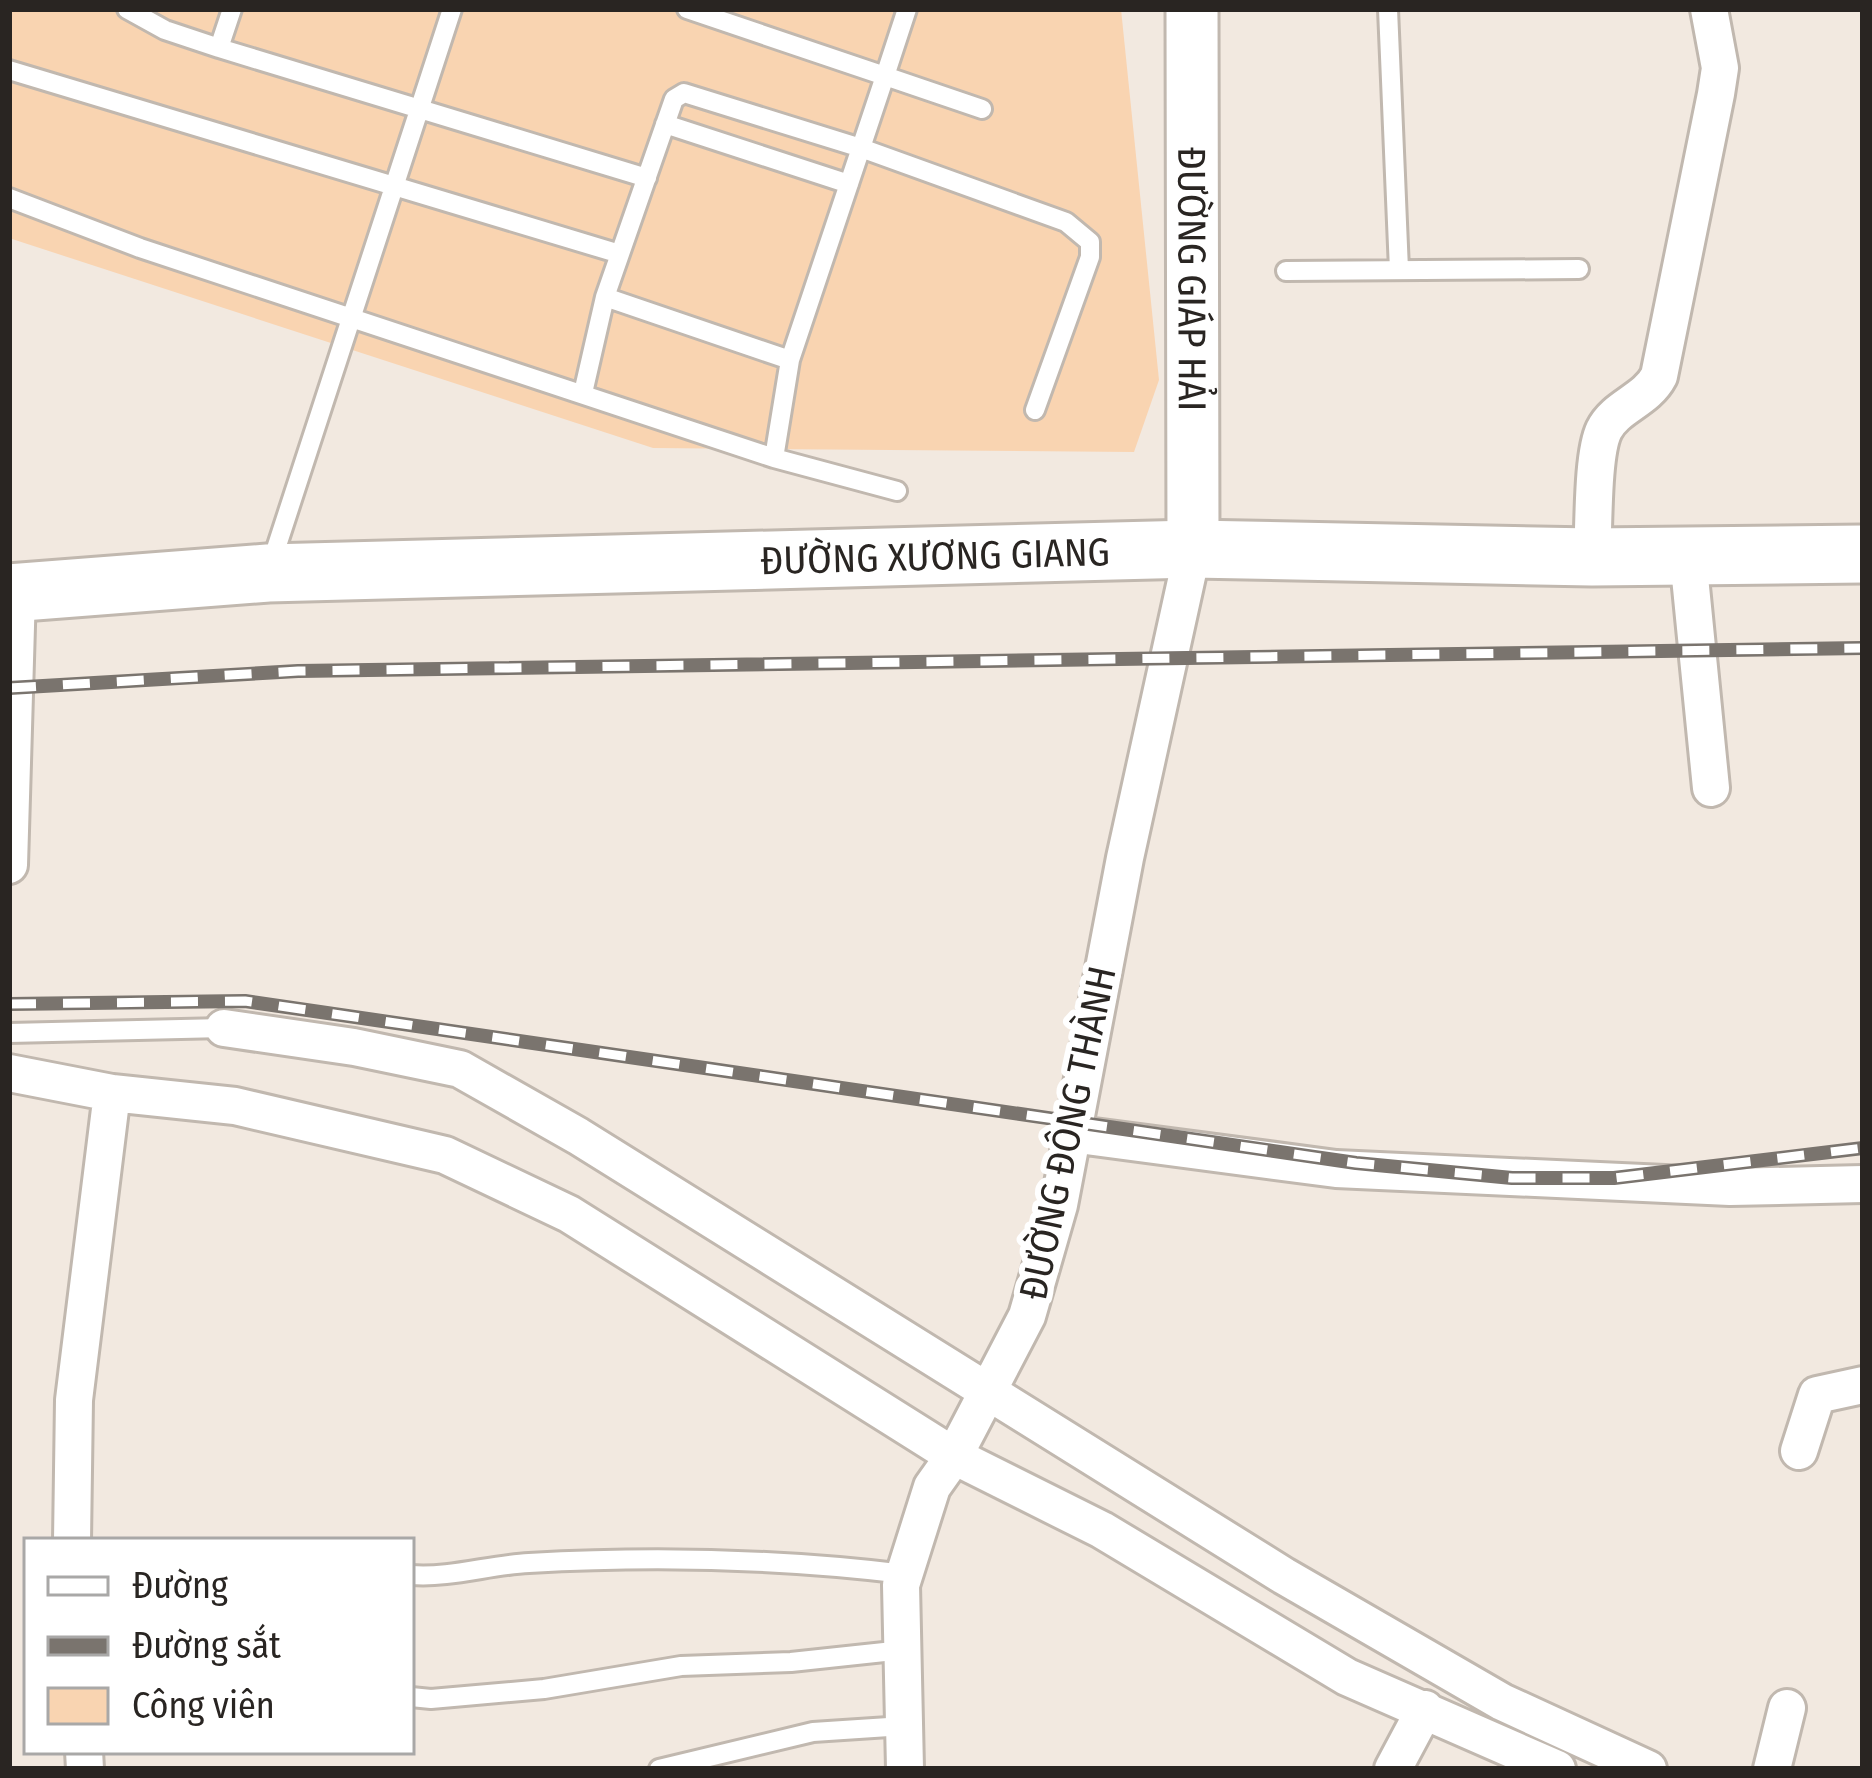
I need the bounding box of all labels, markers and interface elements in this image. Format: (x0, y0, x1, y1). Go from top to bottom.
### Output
street label: ĐƯỜNG GIÁP HẢI (1168, 147, 1218, 411)
street label: ĐƯỜNG XƯƠNG GIANG (760, 529, 1110, 584)
street label: ĐƯỜNG ĐÔNG THÀNH (1010, 962, 1126, 1304)
legend (24, 1538, 414, 1754)
text: Đường (132, 1564, 228, 1608)
text: Đường sắt (132, 1623, 281, 1668)
text: Công viên (132, 1684, 275, 1728)

